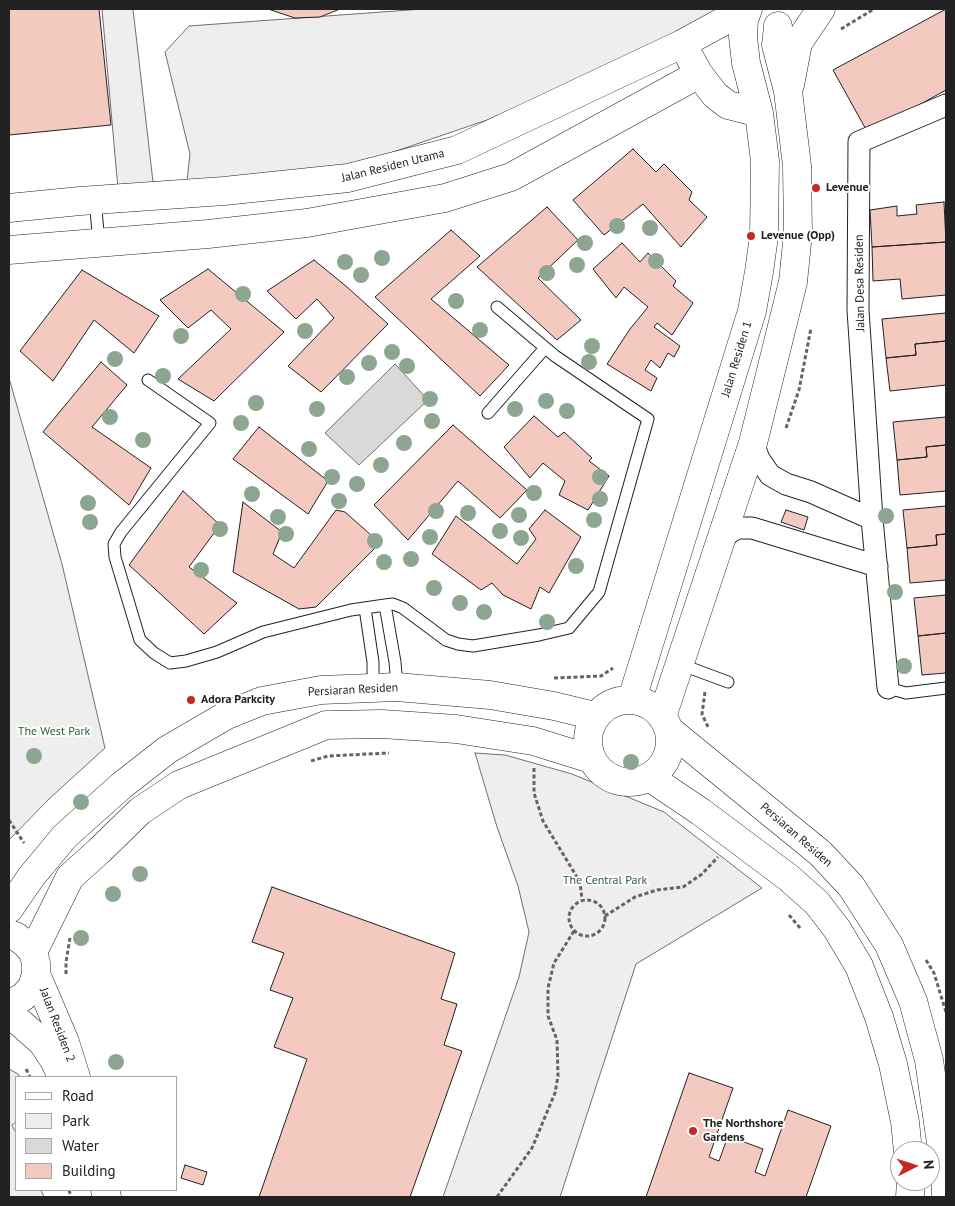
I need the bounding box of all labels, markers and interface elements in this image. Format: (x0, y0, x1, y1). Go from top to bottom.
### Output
street label: Jalan Residen Utama (340, 146, 446, 186)
place label: Levenue (826, 181, 869, 195)
marker: Levenue (810, 182, 822, 194)
place label: Levenue (Opp) (761, 229, 835, 243)
marker: Levenue (Opp) (745, 230, 757, 242)
street label: Jalan Desa Residen (852, 234, 868, 332)
street label: Jalan Residen 1 (719, 319, 755, 399)
street label: Persiaran Residen (307, 680, 399, 700)
place label: Adora Parkcity (201, 693, 275, 707)
marker: Adora Parkcity (185, 694, 197, 706)
park label: The West Park (18, 725, 90, 739)
street label: Persiaran Residen (757, 800, 835, 870)
park label: The Central Park (563, 874, 647, 888)
street label: Jalan Residen 2 (36, 986, 78, 1064)
legend (15, 1076, 178, 1191)
text: Road (62, 1086, 94, 1105)
text: Park (62, 1111, 90, 1130)
place label: The Northshore Gardens (703, 1117, 783, 1145)
marker: The Northshore Gardens (687, 1125, 699, 1137)
text: Water (62, 1136, 99, 1155)
north arrow (890, 1141, 940, 1191)
text: N (920, 1159, 938, 1170)
text: Building (62, 1161, 116, 1180)

